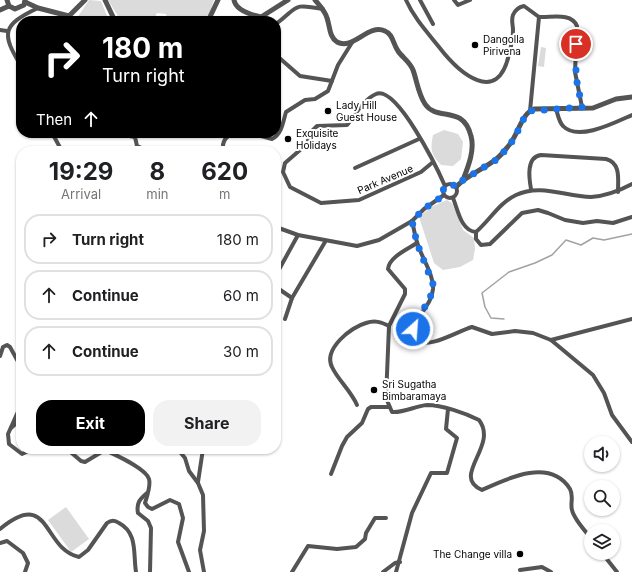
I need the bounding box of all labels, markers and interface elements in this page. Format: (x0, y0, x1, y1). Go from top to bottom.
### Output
pin (559, 27, 593, 61)
text: 180 m (102, 31, 183, 65)
icon: right (36, 32, 88, 84)
place label: Dangolla Pirivena (483, 33, 524, 57)
icon: arrive (565, 33, 587, 55)
marker: Dangolla Pirivena (470, 40, 480, 50)
text: Turn right (102, 65, 185, 86)
place label: Lady Hill Guest House (336, 99, 397, 123)
marker: Lady Hill Guest House (323, 106, 333, 116)
icon: ahead (80, 108, 102, 130)
text: Then (36, 110, 72, 129)
place label: Exquisite Holidays (296, 127, 339, 151)
marker: Exquisite Holidays (283, 134, 293, 144)
text: 19:29 (49, 157, 113, 186)
text: 8 (150, 157, 165, 186)
text: 620 (201, 157, 248, 186)
street label: Park Avenue (355, 162, 415, 196)
text: Arrival (61, 186, 101, 202)
text: min (146, 186, 168, 202)
text: m (219, 186, 230, 202)
icon: right (38, 228, 60, 250)
text: Turn right (72, 230, 144, 249)
text: 180 m (217, 230, 259, 249)
icon: ahead (38, 284, 60, 306)
text: Continue (72, 286, 139, 305)
text: 60 m (223, 286, 259, 305)
position arrow (392, 308, 434, 350)
icon: ahead (38, 340, 60, 362)
text: Continue (72, 342, 139, 361)
text: 30 m (223, 342, 259, 361)
place label: Sri Sugatha Bimbaramaya (382, 378, 446, 402)
marker: Sri Sugatha Bimbaramaya (369, 385, 379, 395)
button: Exit (36, 400, 145, 446)
button: Share (153, 400, 261, 446)
map controls (584, 436, 620, 560)
button: sound (584, 436, 620, 472)
button: search (584, 480, 620, 516)
button: layers (584, 524, 620, 560)
place label: The Change villa (433, 548, 512, 560)
marker: The Change villa (515, 549, 525, 559)

